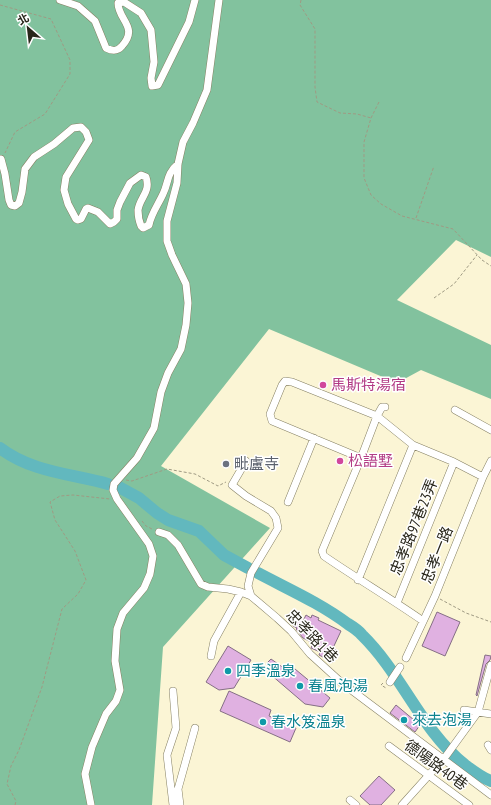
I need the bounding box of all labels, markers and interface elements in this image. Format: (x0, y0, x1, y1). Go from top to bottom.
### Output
north arrow (8, 8, 48, 48)
text: 北 (15, 10, 31, 28)
place label: 馬斯特湯宿 (331, 375, 406, 394)
marker: 馬斯特湯宿 (318, 380, 328, 390)
place label: 松語墅 (348, 451, 393, 470)
place label: 毗盧寺 (234, 454, 279, 473)
marker: 松語墅 (335, 456, 345, 466)
marker: 毗盧寺 (221, 459, 231, 469)
street label: 忠孝路97巷23弄 (386, 476, 441, 578)
street label: 忠孝一路 (416, 523, 457, 586)
street label: 忠孝路1巷 (282, 605, 342, 666)
place label: 四季溫泉 (236, 661, 296, 680)
marker: 四季溫泉 (223, 666, 233, 676)
place label: 春風泡湯 (308, 676, 368, 695)
marker: 春風泡湯 (295, 681, 305, 691)
place label: 來去泡湯 (412, 710, 472, 729)
place label: 春水笈溫泉 (271, 712, 346, 731)
marker: 來去泡湯 (399, 715, 409, 725)
marker: 春水笈溫泉 (258, 717, 268, 727)
street label: 德陽路40巷 (401, 735, 472, 794)

